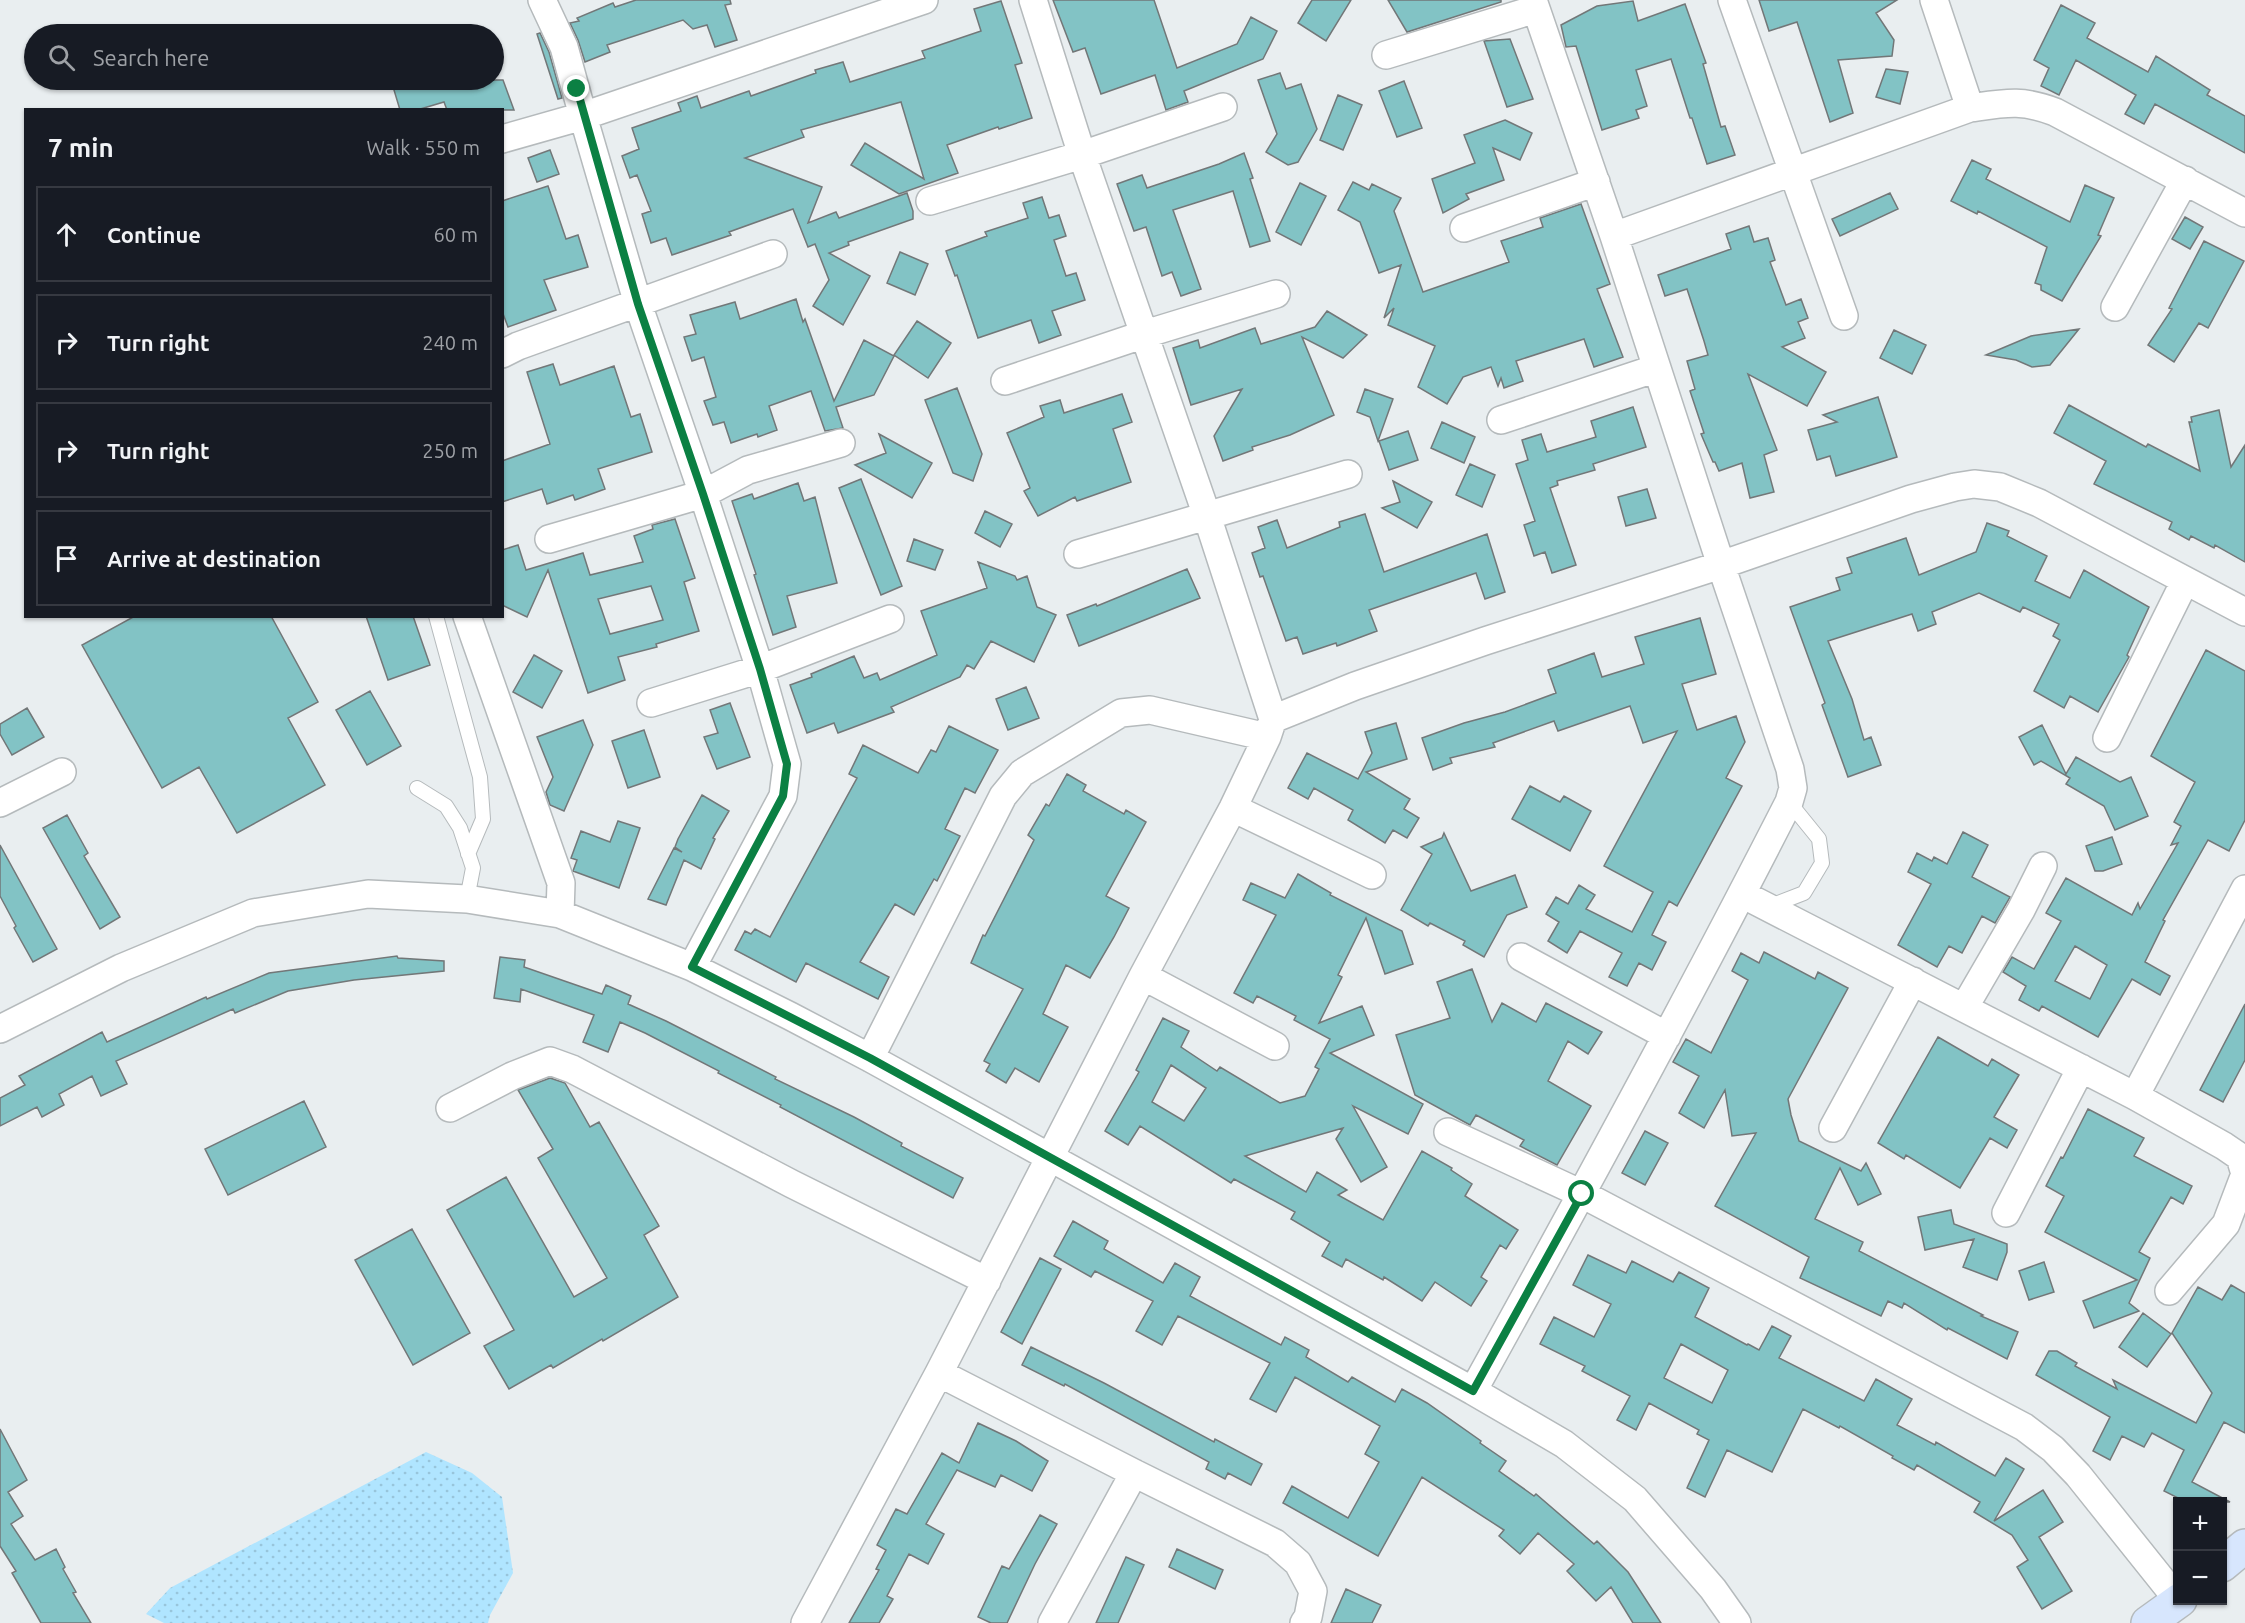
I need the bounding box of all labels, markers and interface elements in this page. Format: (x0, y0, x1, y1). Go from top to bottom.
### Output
search box (24, 24, 504, 90)
icon: search (45, 41, 78, 74)
text: Search here (93, 45, 209, 70)
route end (563, 75, 589, 101)
text: 7 min (48, 133, 114, 162)
text: Walk · 550 m (367, 136, 480, 159)
icon: ahead (50, 218, 83, 251)
text: Continue (107, 222, 201, 247)
text: 60 m (434, 223, 478, 246)
icon: right (50, 326, 83, 359)
text: Turn right (107, 330, 209, 355)
text: 240 m (422, 331, 478, 354)
icon: right (50, 434, 83, 467)
text: Turn right (107, 438, 209, 463)
text: 250 m (422, 439, 478, 462)
icon: arrive (50, 542, 83, 575)
text: Arrive at destination (107, 546, 321, 571)
route start (1568, 1180, 1594, 1206)
map controls (2173, 1497, 2227, 1605)
button: + (2173, 1497, 2227, 1551)
button: − (2173, 1551, 2227, 1605)

